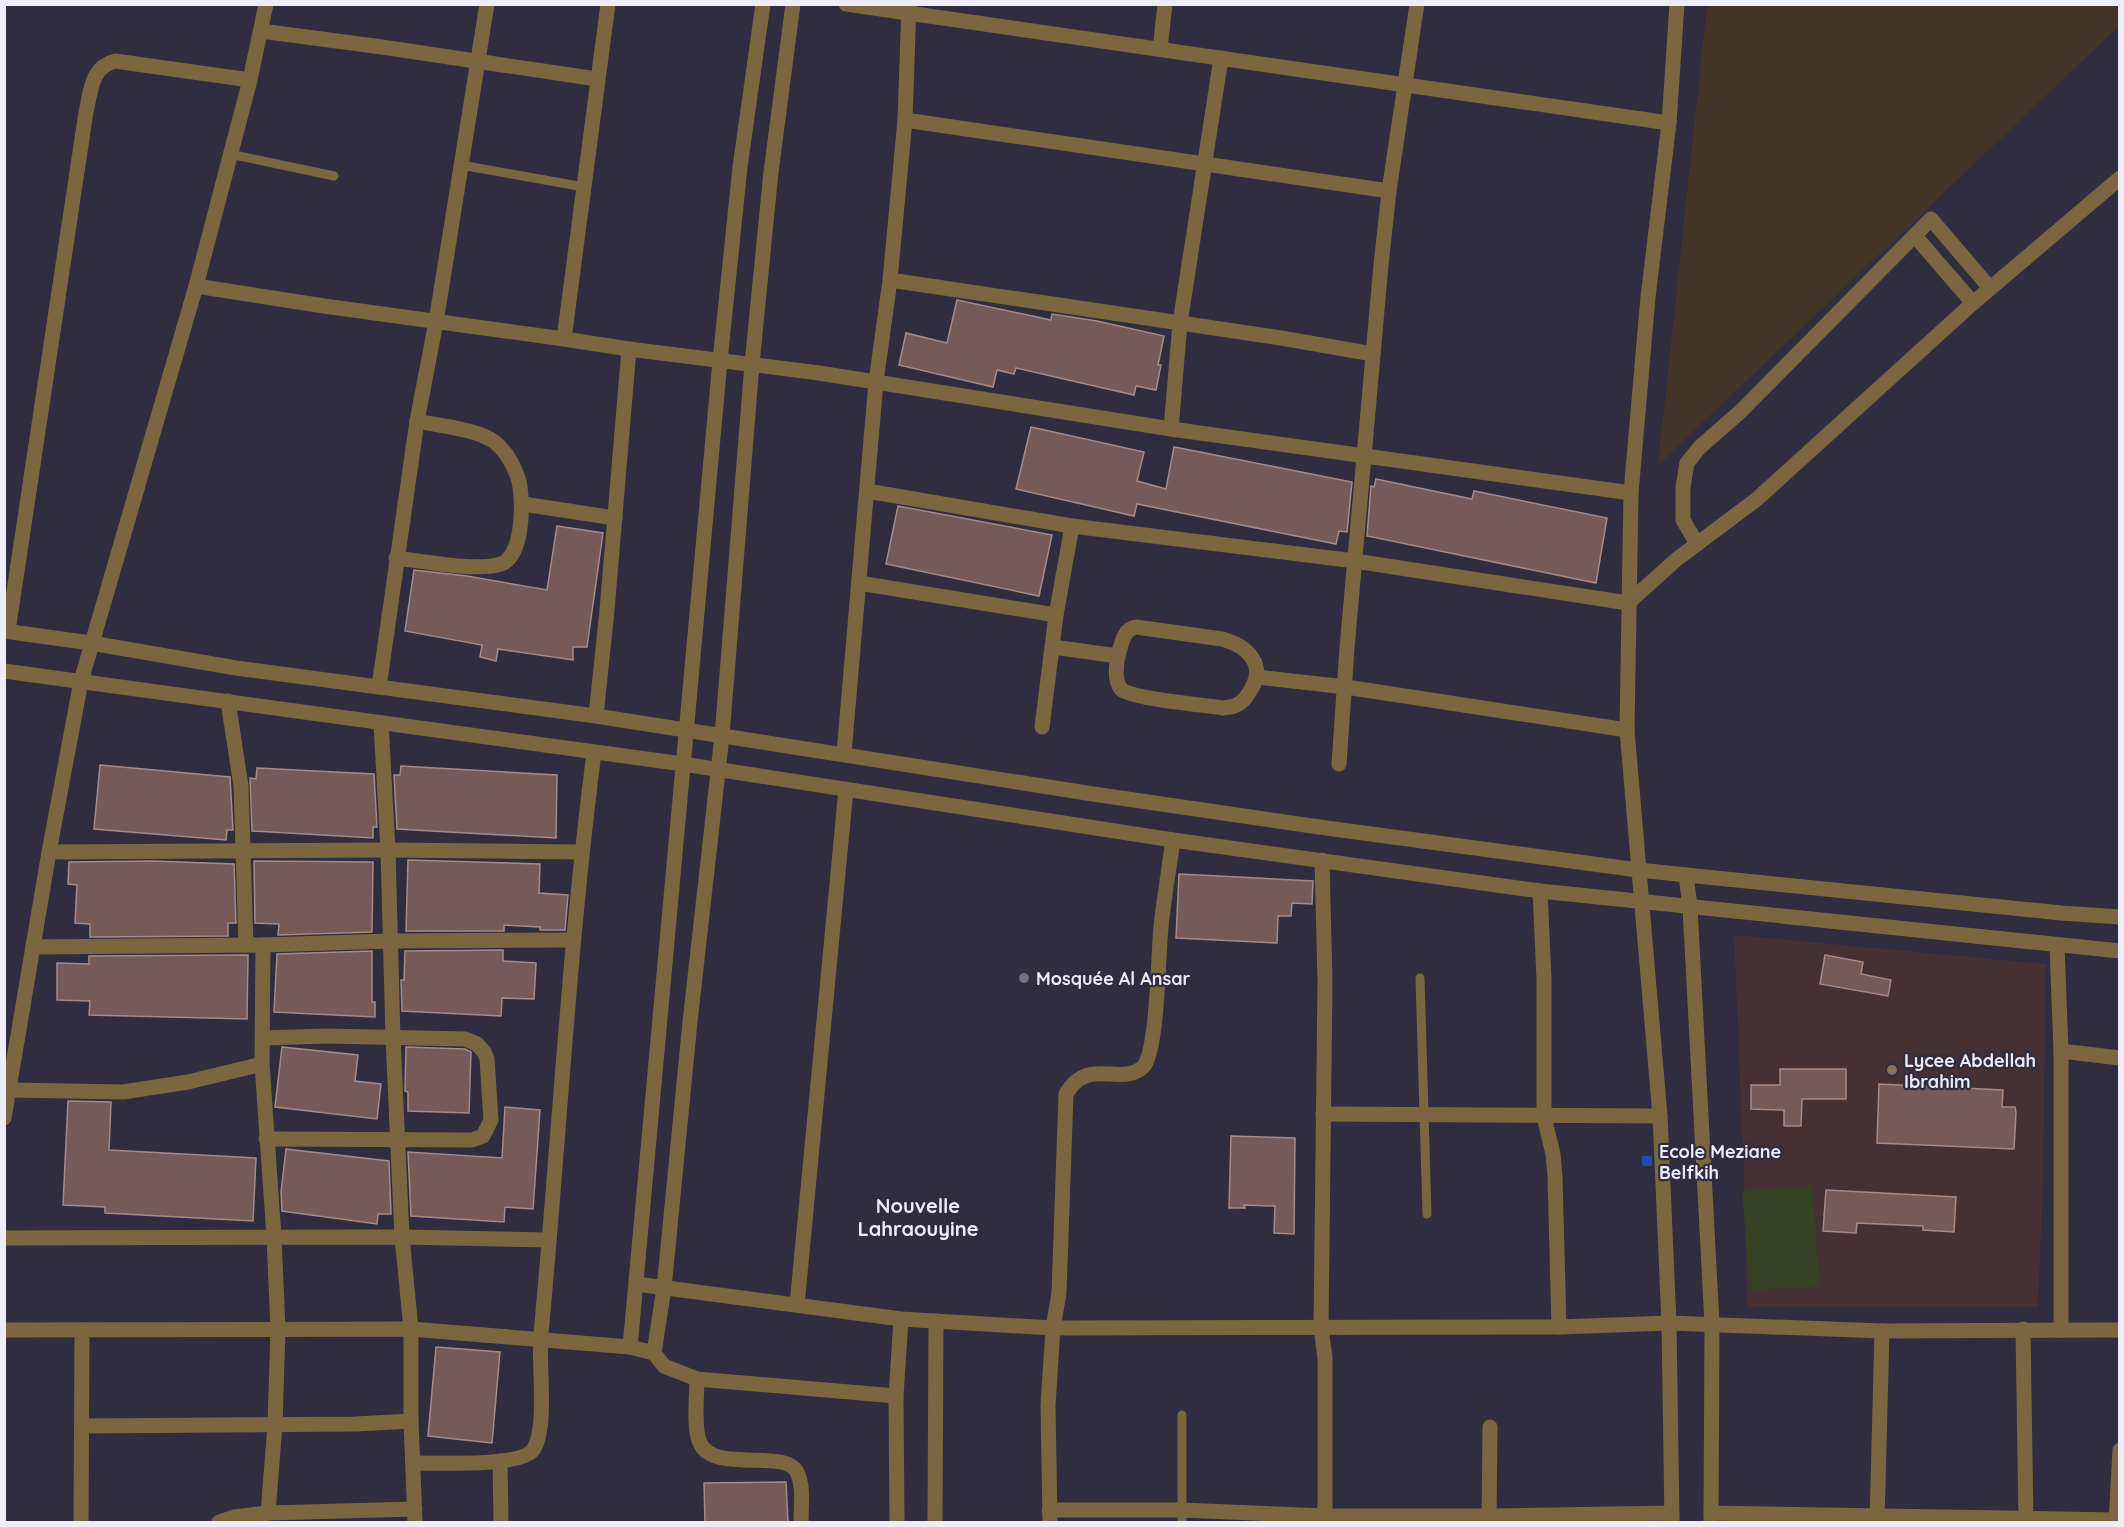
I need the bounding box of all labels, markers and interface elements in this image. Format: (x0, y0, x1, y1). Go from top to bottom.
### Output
place label: Mosquée Al Ansar (1036, 967, 1191, 990)
marker: Mosquée Al Ansar (1017, 971, 1031, 985)
place label: Lycee Abdellah Ibrahim (1904, 1049, 2036, 1093)
marker: Lycee Abdellah Ibrahim (1885, 1063, 1899, 1077)
place label: Ecole Meziane Belfkih (1659, 1140, 1781, 1184)
marker: Ecole Meziane Belfkih (1640, 1154, 1654, 1168)
district label: Nouvelle Lahraouyine (858, 1193, 978, 1241)

